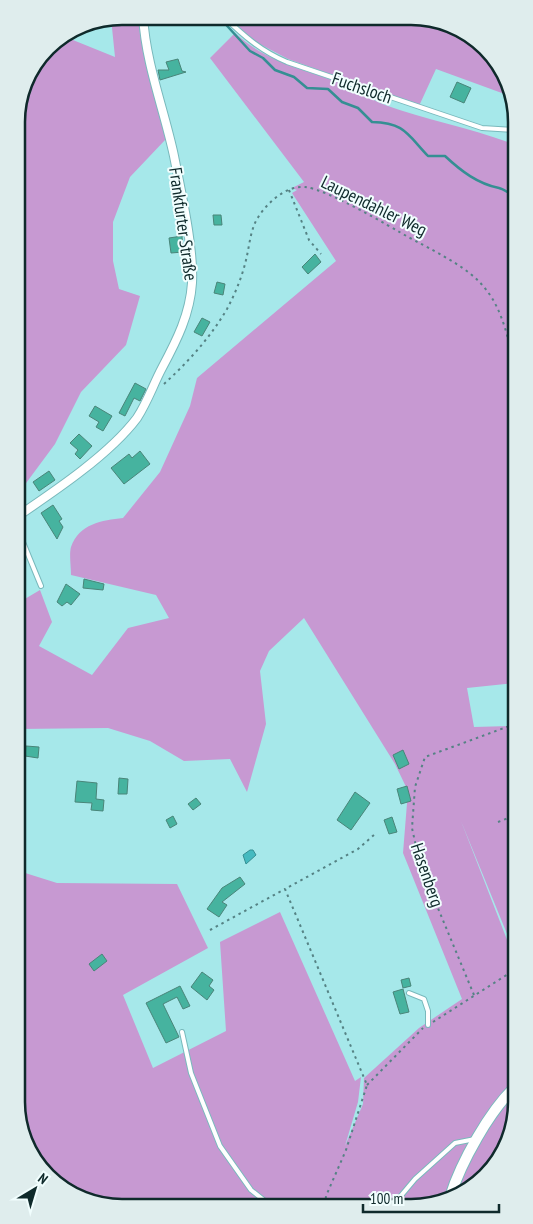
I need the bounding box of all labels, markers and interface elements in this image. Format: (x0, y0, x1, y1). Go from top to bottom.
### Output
street label: Fuchsloch (329, 67, 395, 108)
street label: Frankfurter Straße (164, 166, 203, 282)
street label: Laupendahler Weg (318, 170, 431, 241)
street label: Hasenberg (406, 840, 449, 910)
north arrow (10, 1164, 60, 1214)
text: N (34, 1169, 52, 1188)
scale bar (363, 1182, 499, 1214)
text: 100 m (370, 1189, 403, 1208)

